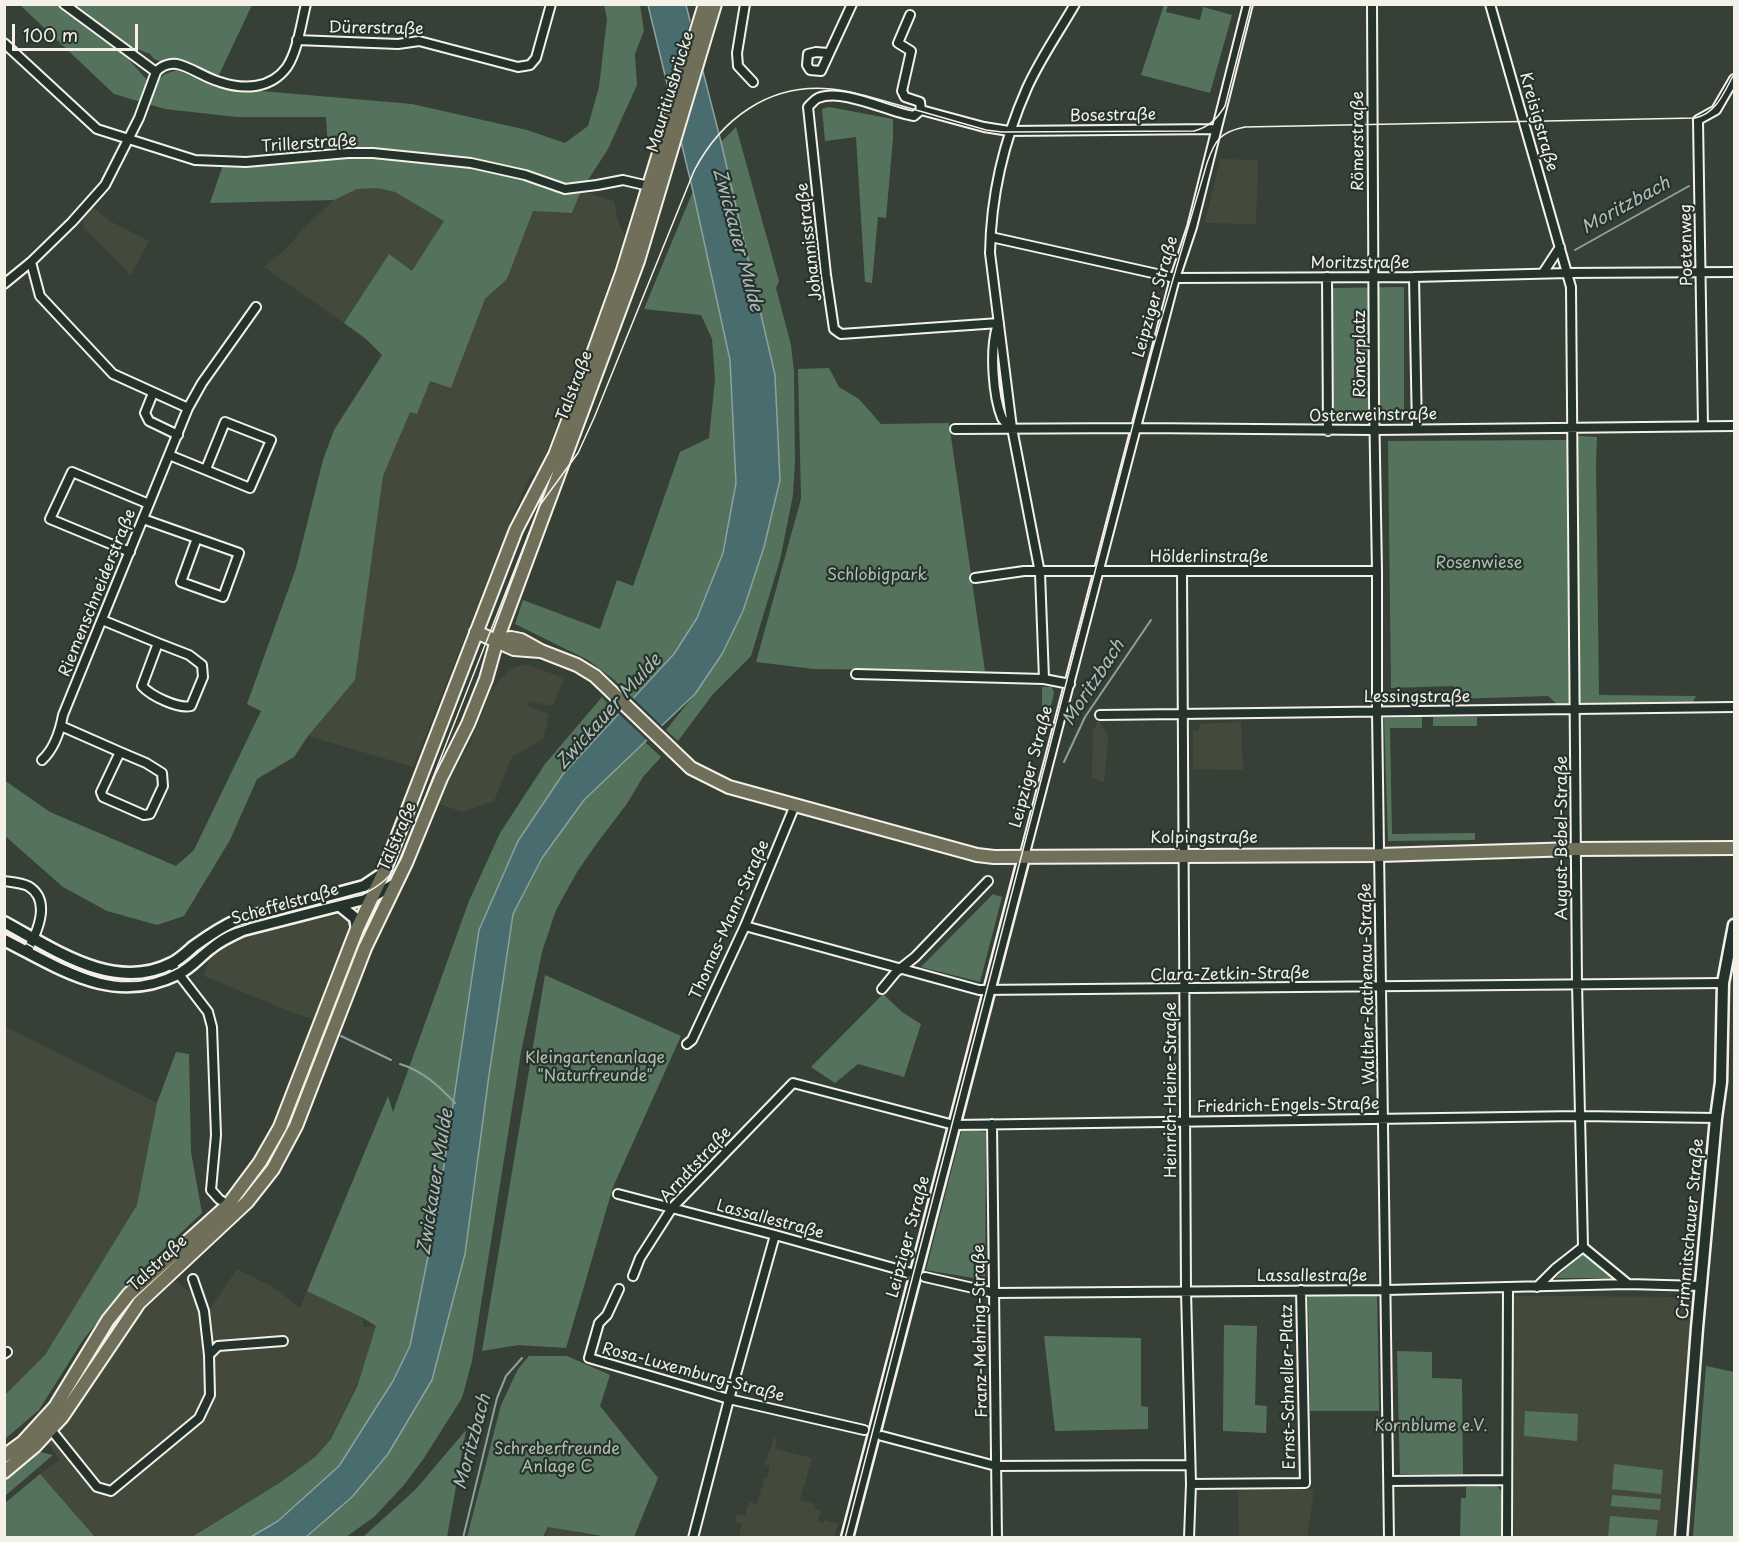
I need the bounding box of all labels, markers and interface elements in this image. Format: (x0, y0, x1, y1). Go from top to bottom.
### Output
scale bar (15, 12, 141, 50)
street label: Dürerstraße (328, 19, 424, 39)
text: 100 m (23, 21, 78, 48)
street label: Mauritiusbrücke (644, 29, 698, 155)
street label: Kreisigstraße (1515, 70, 1561, 174)
street label: Römerstraße (1349, 91, 1369, 191)
street label: Bosestraße (1070, 106, 1156, 126)
street label: Trillerstraße (261, 131, 357, 157)
water label: Zwickauer Mulde (707, 166, 767, 314)
water label: Moritzbach (1578, 173, 1674, 239)
street label: Johannisstraße (793, 182, 827, 302)
street label: Poetenweg (1677, 204, 1697, 286)
street label: Leipziger Straße (1129, 234, 1183, 360)
street label: Moritzstraße (1310, 254, 1410, 274)
street label: Römerplatz (1351, 310, 1371, 398)
street label: Talstraße (553, 348, 597, 424)
street label: Osterweihstraße (1309, 405, 1437, 427)
street label: Riemenschneiderstraße (56, 506, 140, 680)
street label: Hölderlinstraße (1150, 548, 1268, 568)
park label: Rosenwiese (1436, 554, 1522, 574)
park label: Schlobigpark (827, 566, 927, 586)
water label: Moritzbach (1058, 636, 1130, 730)
water label: Zwickauer Mulde (552, 650, 666, 774)
street label: Lessingstraße (1364, 688, 1470, 708)
street label: Leipziger Straße (1006, 704, 1058, 830)
street label: August-Bebel-Straße (1553, 756, 1573, 920)
street label: Talstraße (375, 799, 421, 875)
street label: Kolpingstraße (1150, 829, 1258, 849)
street label: Thomas-Mann-Straße (686, 837, 774, 1003)
street label: Scheffelstraße (229, 880, 341, 930)
street label: Walther-Rathenau-Straße (1357, 883, 1379, 1085)
street label: Clara-Zetkin-Straße (1150, 964, 1310, 986)
street label: Heinrich-Heine-Straße (1162, 1002, 1182, 1178)
park label: Kleingartenanlage "Naturfreunde" (525, 1049, 665, 1087)
street label: Friedrich-Engels-Straße (1196, 1095, 1380, 1117)
water label: Zwickauer Mulde (414, 1108, 458, 1256)
street label: Arndtstraße (656, 1123, 736, 1207)
street label: Crimmitschauer Straße (1674, 1138, 1708, 1320)
street label: Leipziger Straße (883, 1174, 935, 1300)
street label: Lassallestraße (714, 1196, 826, 1244)
street label: Talstraße (125, 1232, 191, 1296)
street label: Franz-Mehring-Straße (970, 1244, 992, 1418)
street label: Lassallestraße (1257, 1267, 1367, 1287)
street label: Ernst-Schneller-Platz (1278, 1304, 1300, 1470)
street label: Rosa-Luxemburg-Straße (600, 1339, 786, 1407)
water label: Moritzbach (450, 1392, 496, 1492)
park label: Kornblume e.V. (1374, 1417, 1488, 1437)
park label: Schreberfreunde Anlage C (494, 1440, 620, 1478)

